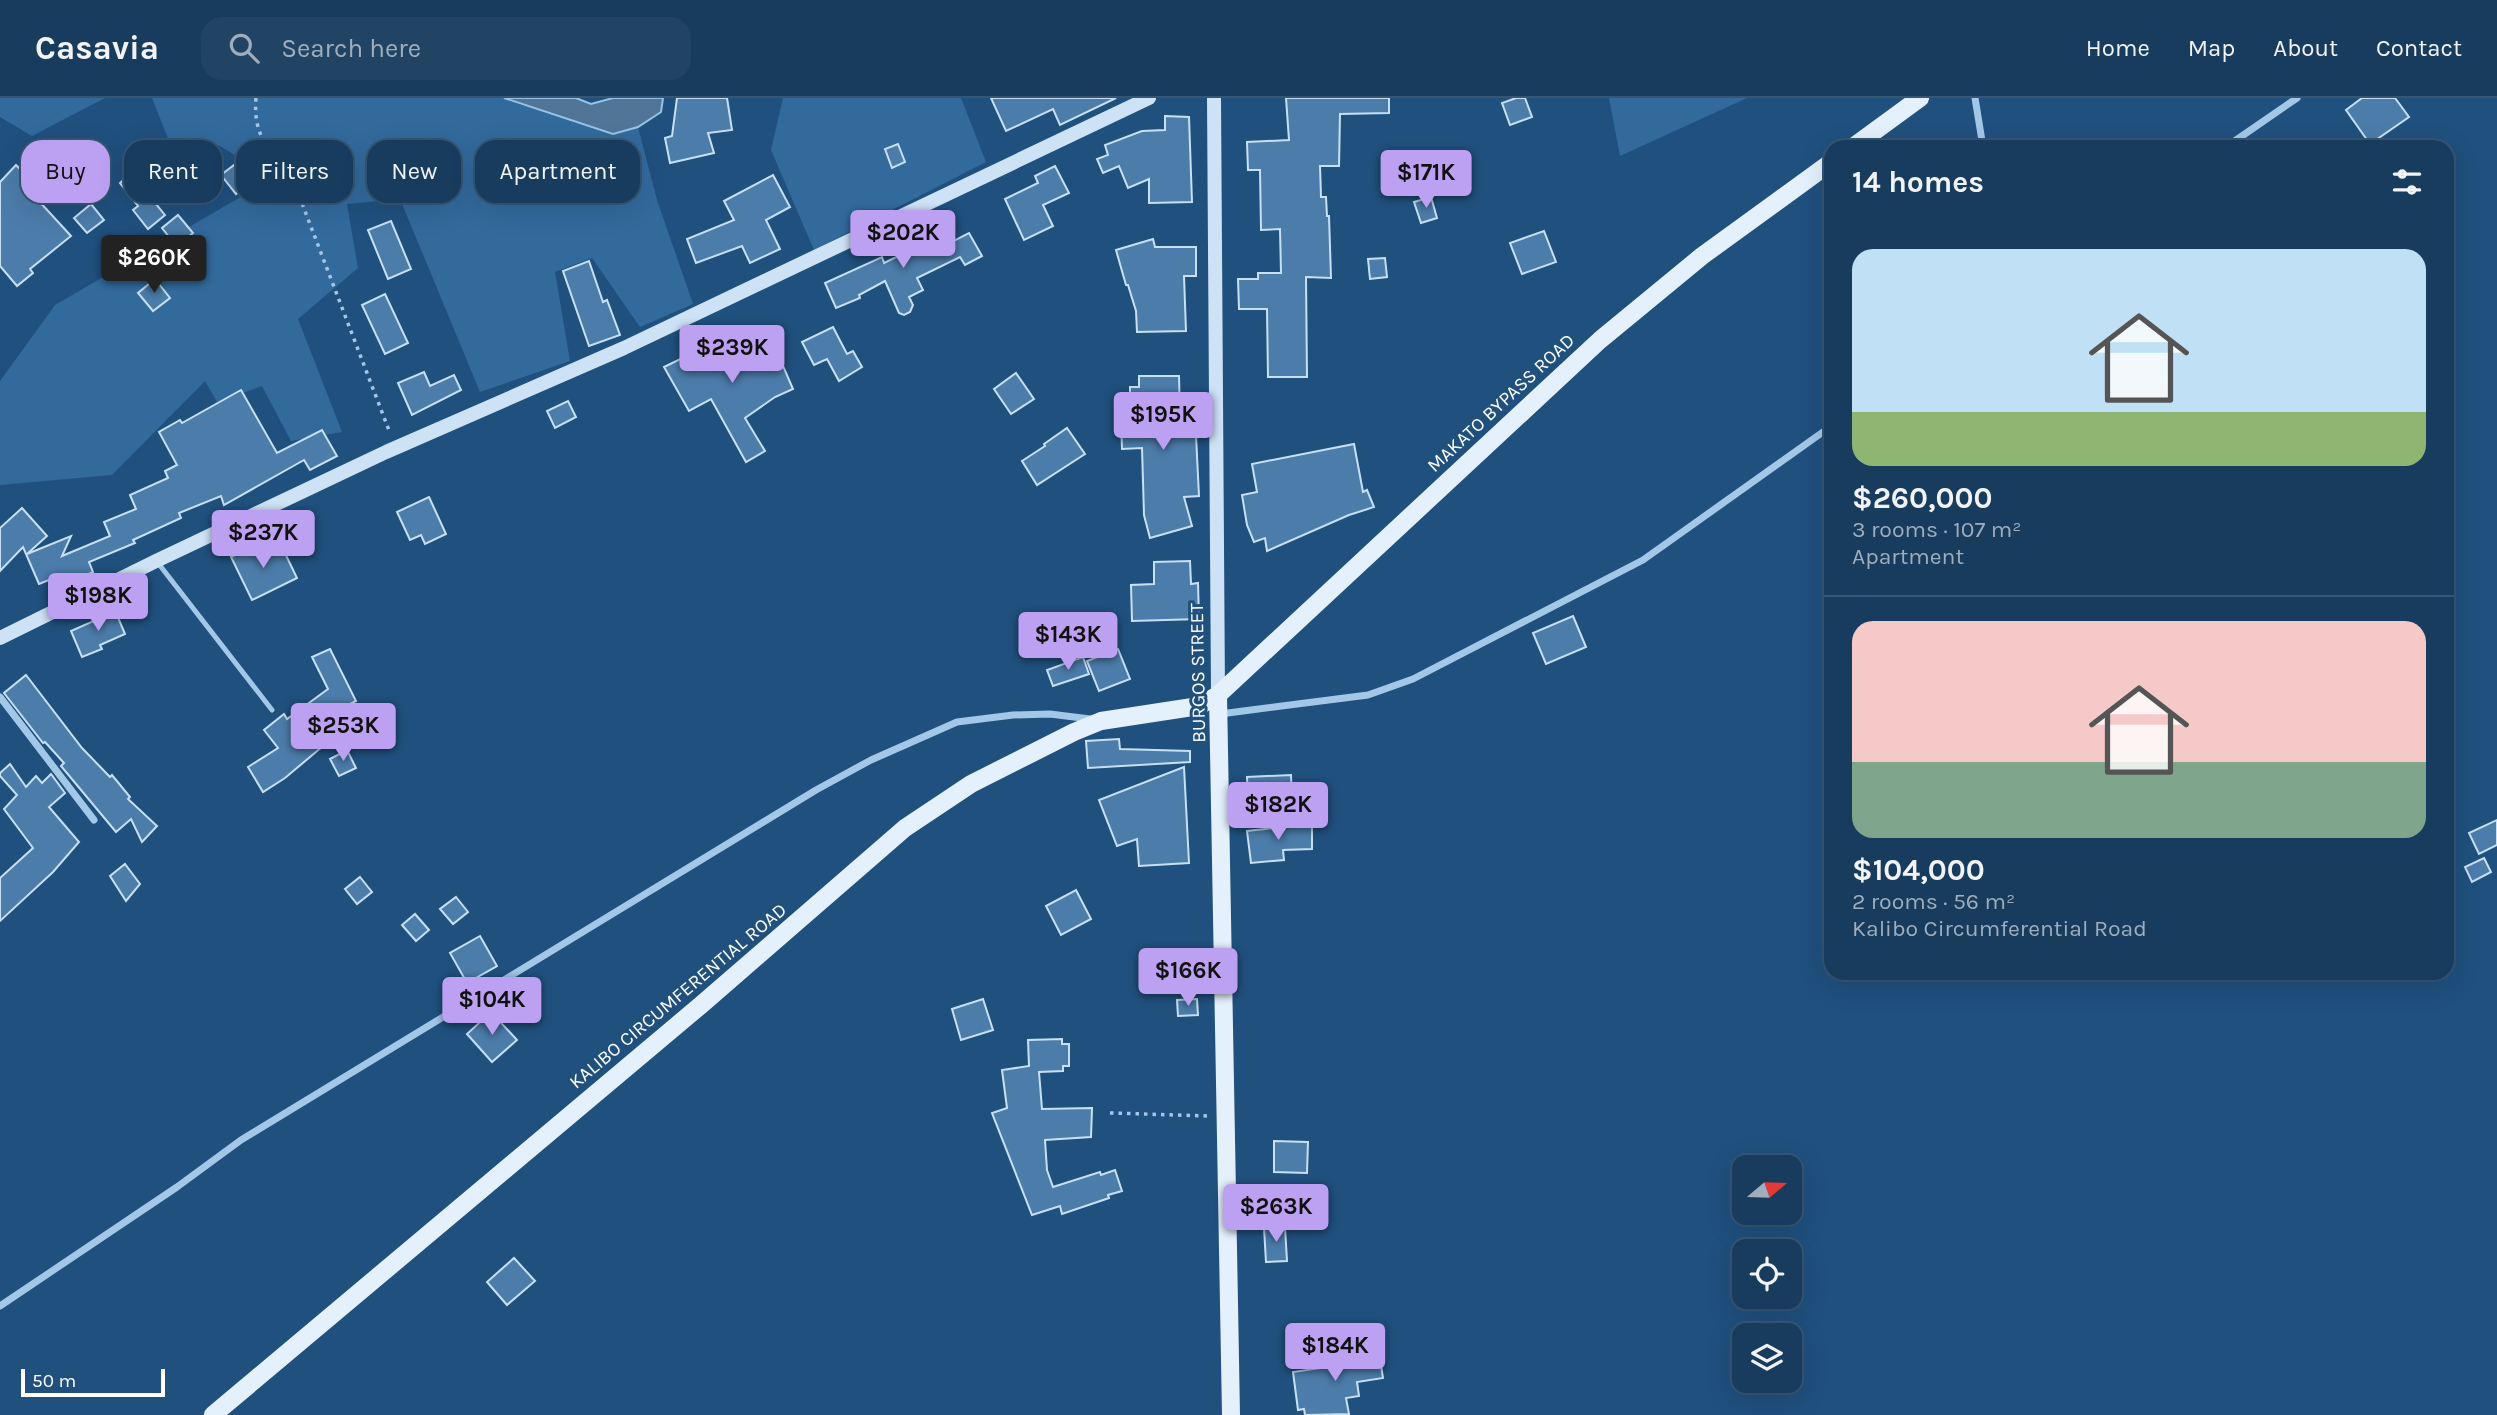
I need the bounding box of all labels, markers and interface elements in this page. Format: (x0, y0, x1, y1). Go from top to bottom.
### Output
search box (201, 17, 691, 80)
text: Casavia (35, 29, 159, 67)
icon: search (225, 29, 263, 67)
text: Search here (281, 33, 421, 64)
text: Home (2086, 34, 2150, 62)
text: Map (2188, 34, 2235, 62)
text: About (2273, 34, 2338, 62)
text: Contact (2376, 34, 2462, 62)
chip: Buy (21, 140, 110, 203)
chip: Rent (124, 140, 222, 203)
chip: Filters (236, 140, 353, 203)
chip: New (367, 140, 461, 203)
chip: Apartment (475, 140, 640, 203)
pin: $171K (1377, 150, 1475, 210)
text: $171K (1397, 159, 1455, 186)
icon: filters (2388, 163, 2426, 201)
text: 14 homes (1852, 164, 1984, 200)
pin: $202K (854, 211, 952, 270)
text: $202K (866, 219, 940, 246)
pin: $260K (105, 236, 203, 295)
text: $260K (117, 244, 191, 271)
icon: home (2076, 295, 2202, 421)
pin: $239K (683, 326, 781, 385)
street label: MAKATO BYPASS ROAD (1423, 329, 1579, 477)
text: $239K (695, 334, 769, 361)
pin: $195K (1114, 392, 1212, 452)
text: $195K (1130, 401, 1196, 428)
text: $260,000 (1852, 480, 1993, 516)
pin: $237K (214, 510, 312, 570)
text: 3 rooms · 107 m² (1852, 516, 2021, 543)
text: $237K (228, 519, 298, 546)
text: Apartment (1852, 543, 1964, 570)
pin: $198K (49, 574, 147, 633)
text: $198K (64, 582, 132, 609)
street label: BURGOS STREET (1186, 602, 1210, 743)
pin: $143K (1019, 612, 1117, 672)
text: $143K (1034, 621, 1102, 648)
icon: home (2076, 667, 2202, 793)
pin: $253K (294, 704, 392, 763)
text: $253K (307, 712, 379, 739)
pin: $182K (1229, 782, 1327, 842)
text: $182K (1244, 791, 1312, 818)
text: $104,000 (1852, 852, 1985, 888)
text: 2 rooms · 56 m² (1852, 888, 2015, 915)
street label: KALIBO CIRCUMFERENTIAL ROAD (565, 899, 791, 1093)
text: Kalibo Circumferential Road (1852, 915, 2147, 942)
pin: $166K (1139, 948, 1237, 1008)
text: $166K (1154, 957, 1222, 984)
pin: $104K (443, 978, 541, 1037)
text: $104K (458, 986, 526, 1013)
north arrow (1732, 1155, 1802, 1225)
map controls (1732, 1155, 1802, 1393)
pin: $263K (1227, 1184, 1325, 1244)
text: $263K (1239, 1193, 1313, 1220)
button: locate (1732, 1239, 1802, 1309)
button: layers (1732, 1323, 1802, 1393)
pin: $184K (1286, 1324, 1384, 1383)
text: $184K (1301, 1332, 1369, 1359)
scale bar (21, 1366, 164, 1398)
text: 50 m (32, 1370, 76, 1392)

